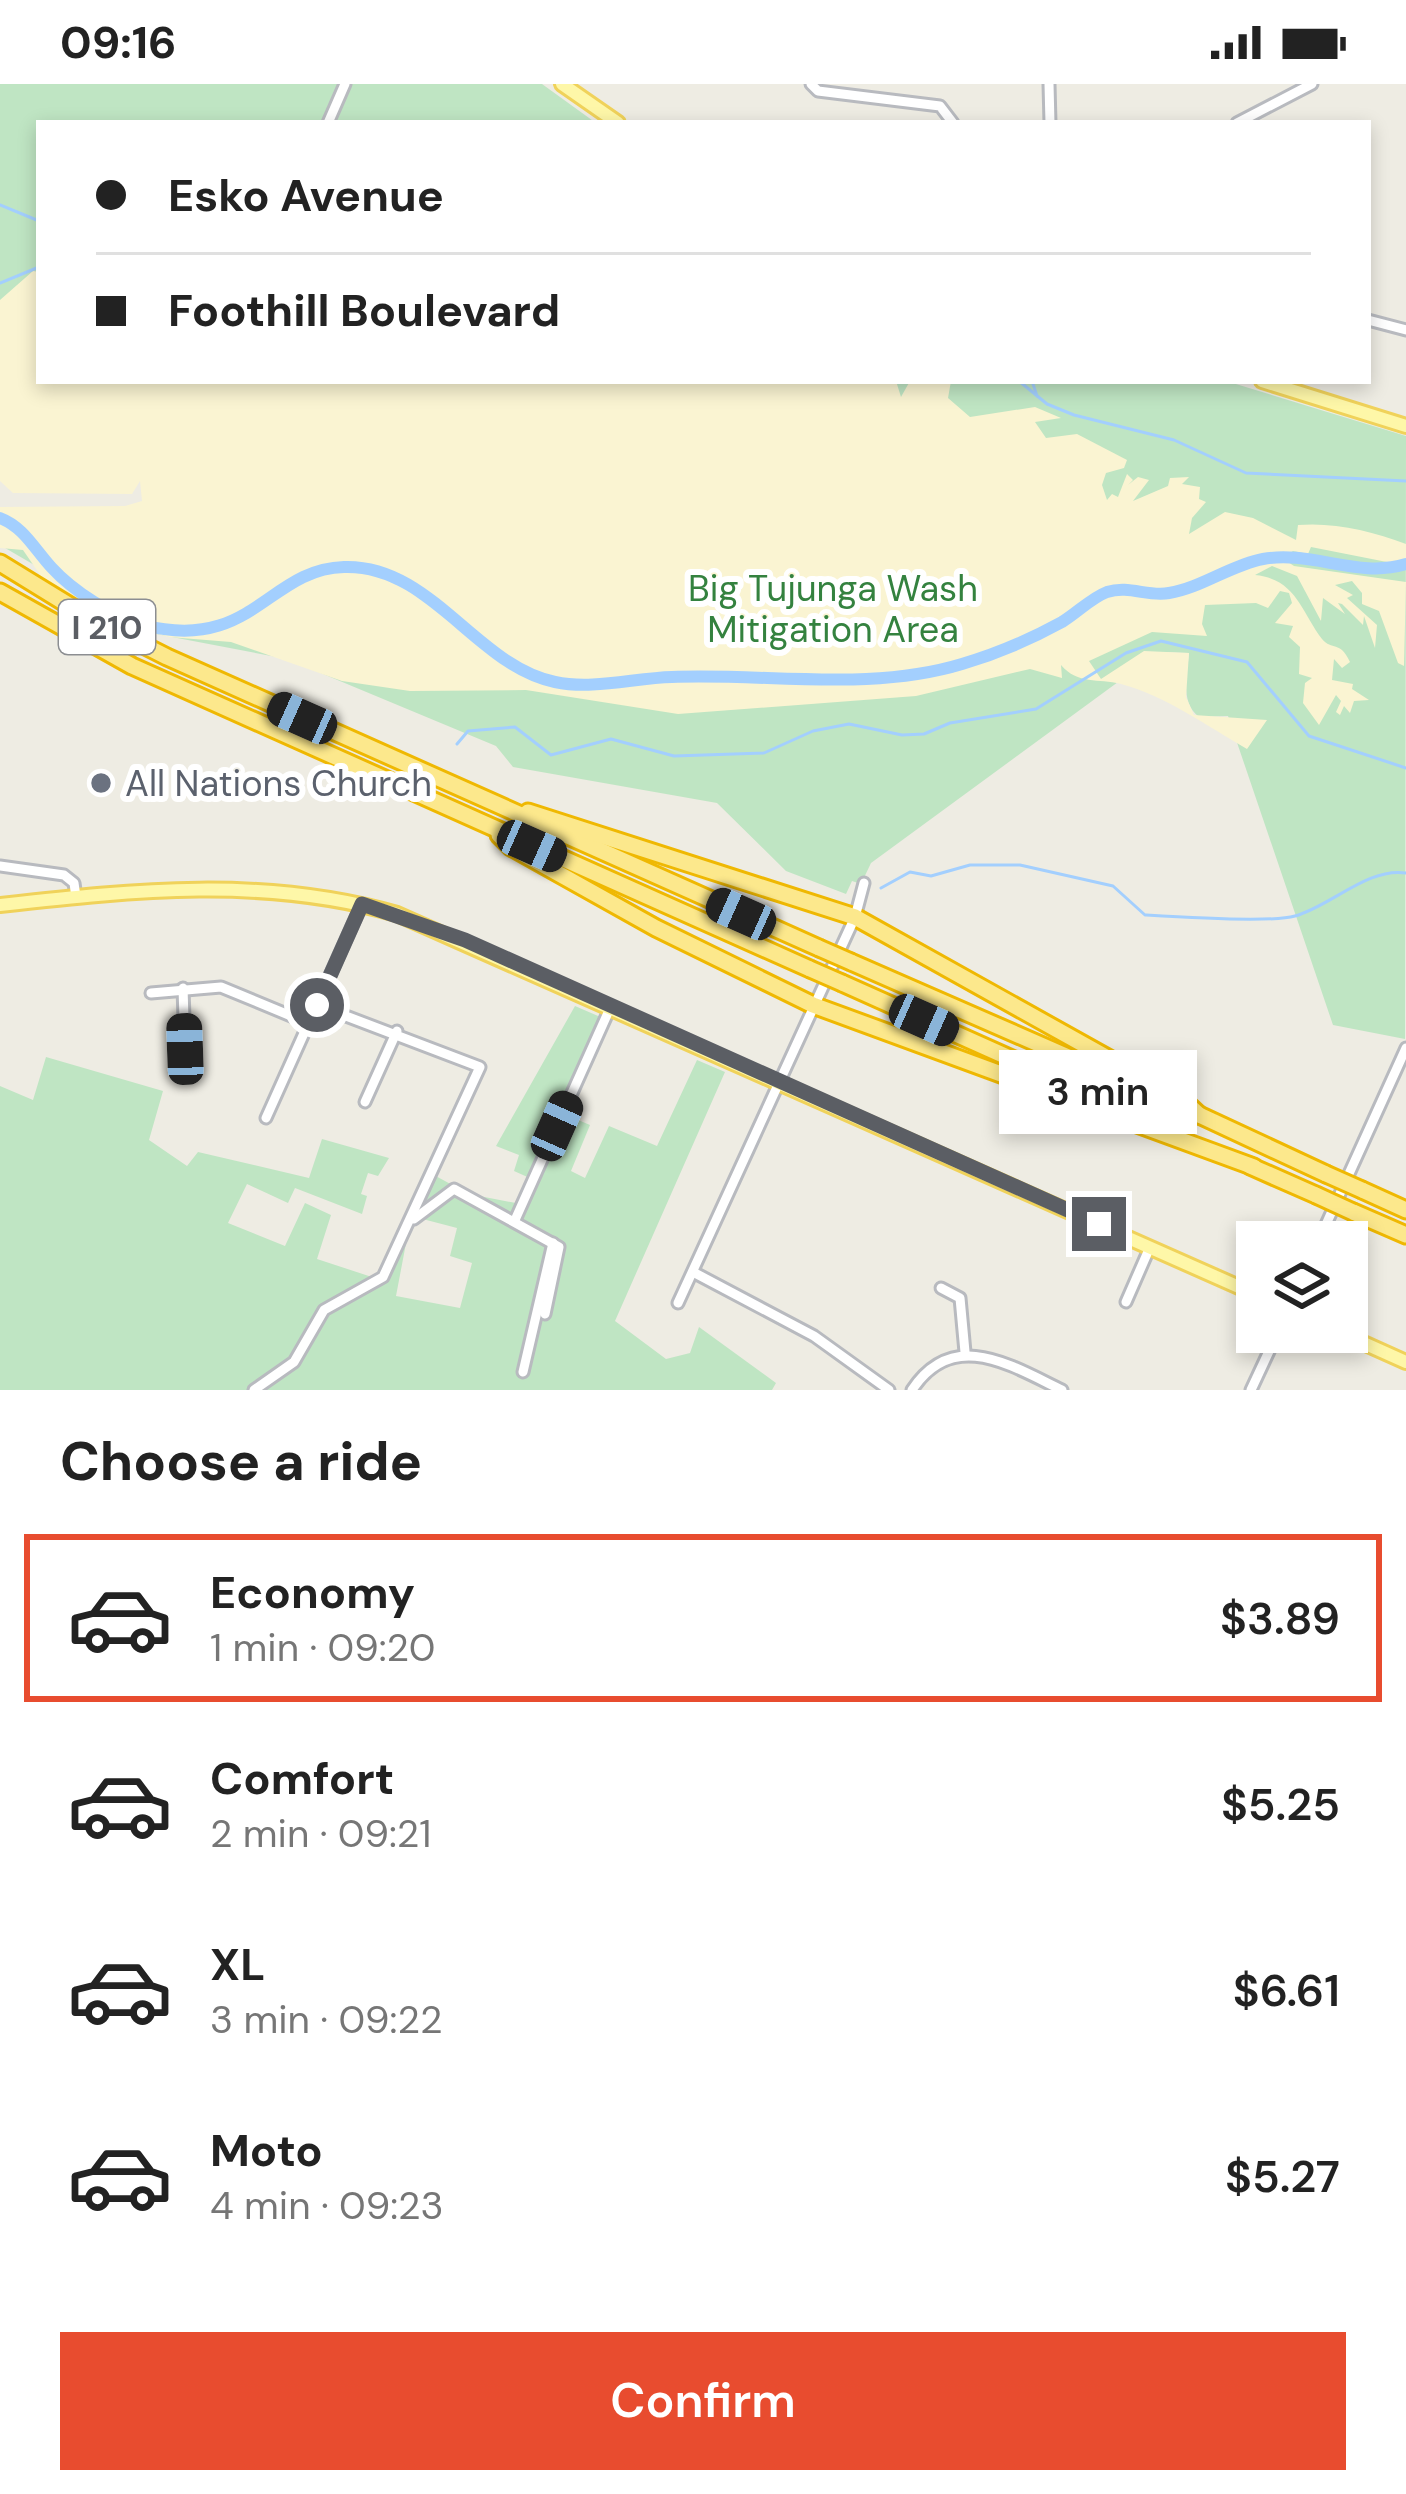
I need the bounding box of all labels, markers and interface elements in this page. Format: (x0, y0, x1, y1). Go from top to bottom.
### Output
text: 09:16 (60, 13, 177, 72)
text: Esko Avenue (168, 166, 444, 225)
text: Foothill Boulevard (168, 281, 560, 340)
park label: Big Tujunga Wash Mitigation Area (688, 565, 978, 653)
road number: I 210 (59, 600, 155, 654)
car (262, 687, 342, 749)
place label: All Nations Church (125, 760, 432, 807)
marker: All Nations Church (88, 770, 114, 796)
car (492, 815, 572, 877)
car (701, 883, 781, 945)
route start (290, 978, 344, 1032)
car (884, 989, 964, 1051)
car (166, 1012, 204, 1086)
callout: 3 min (1000, 1050, 1198, 1134)
text: 3 min (1047, 1066, 1149, 1117)
car (526, 1086, 588, 1166)
route end (1072, 1197, 1126, 1251)
map controls (1236, 1221, 1368, 1353)
button: layers (1236, 1221, 1368, 1353)
text: Choose a ride (60, 1426, 422, 1497)
text: Economy (210, 1563, 415, 1622)
icon: car (66, 1564, 174, 1672)
text: $3.89 (1220, 1589, 1340, 1648)
text: 1 min · 09:20 (210, 1622, 435, 1673)
text: Comfort (210, 1749, 394, 1808)
icon: car (66, 1750, 174, 1858)
text: $5.25 (1221, 1775, 1340, 1834)
text: 2 min · 09:21 (210, 1808, 431, 1859)
text: XL (210, 1935, 265, 1994)
icon: car (66, 1936, 174, 2044)
text: $6.61 (1233, 1961, 1340, 2020)
text: 3 min · 09:22 (210, 1994, 442, 2045)
text: Moto (210, 2121, 323, 2180)
icon: car (66, 2122, 174, 2230)
text: $5.27 (1225, 2147, 1340, 2206)
text: 4 min · 09:23 (210, 2180, 444, 2231)
button: Confirm (60, 2332, 1346, 2470)

